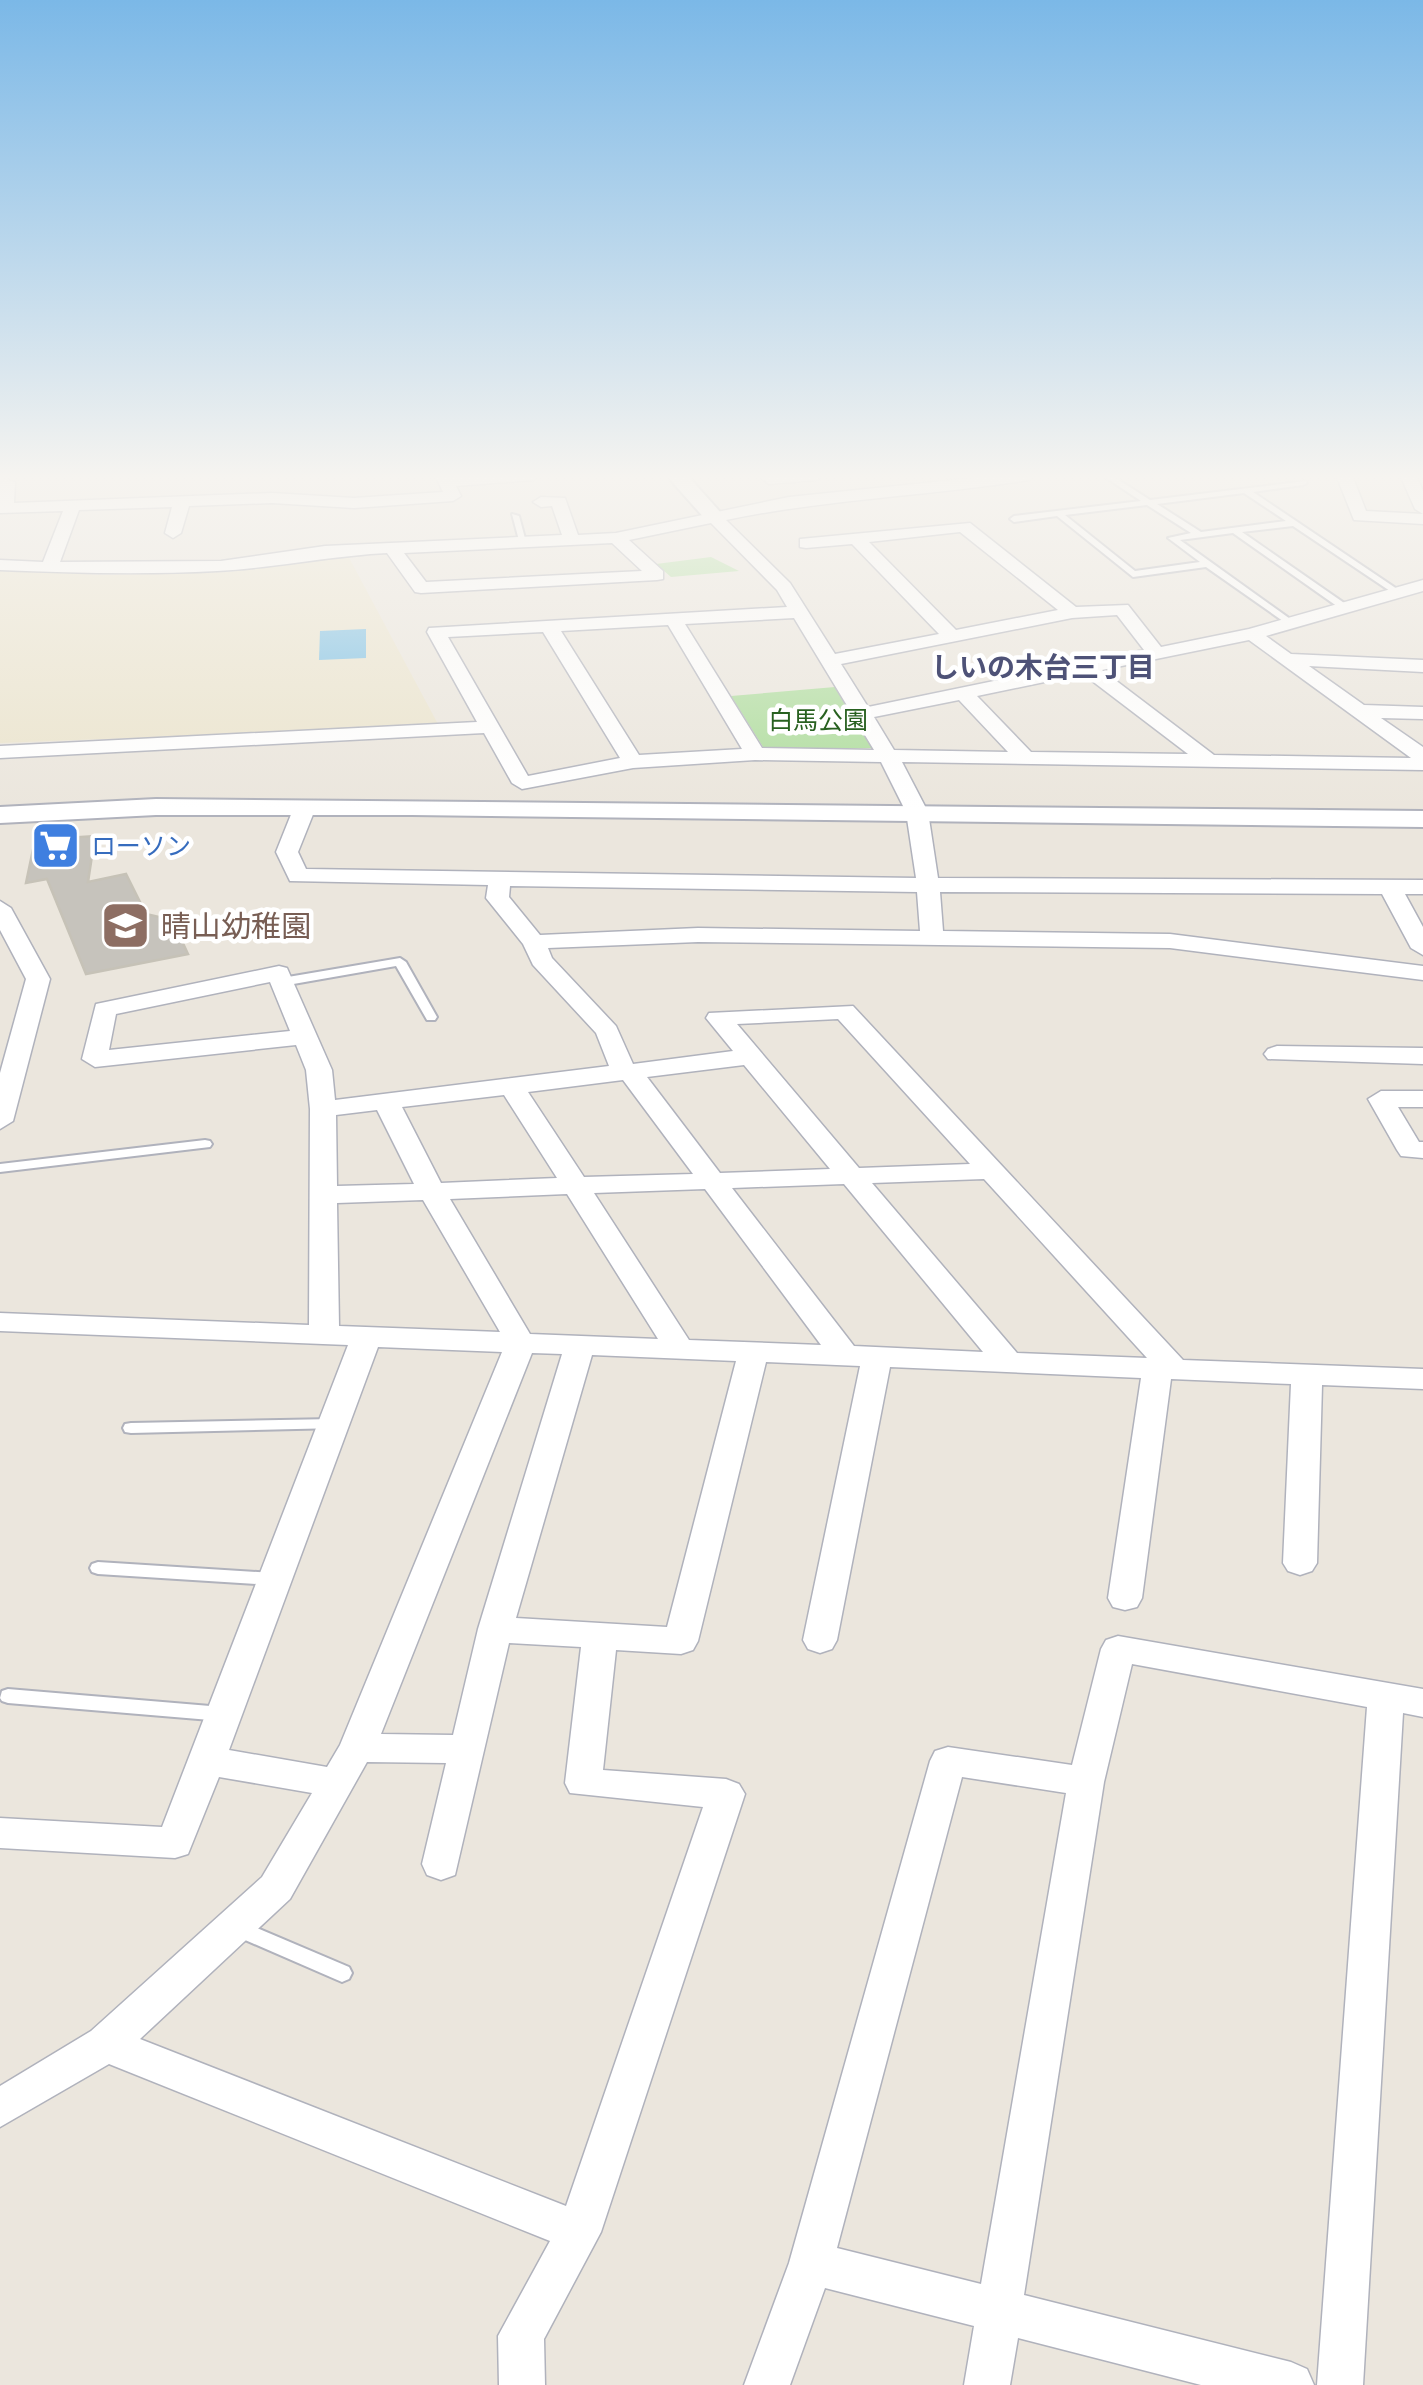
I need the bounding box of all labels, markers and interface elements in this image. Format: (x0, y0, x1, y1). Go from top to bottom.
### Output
district label: しいの木台三丁目 (931, 648, 1155, 687)
park label: 白馬公園 (768, 703, 868, 738)
supermarket icon: ローソン (30, 820, 82, 872)
place label: ローソン (91, 829, 191, 864)
school or university icon: 晴山幼稚園 (100, 900, 152, 952)
place label: 晴山幼稚園 (161, 905, 311, 948)

